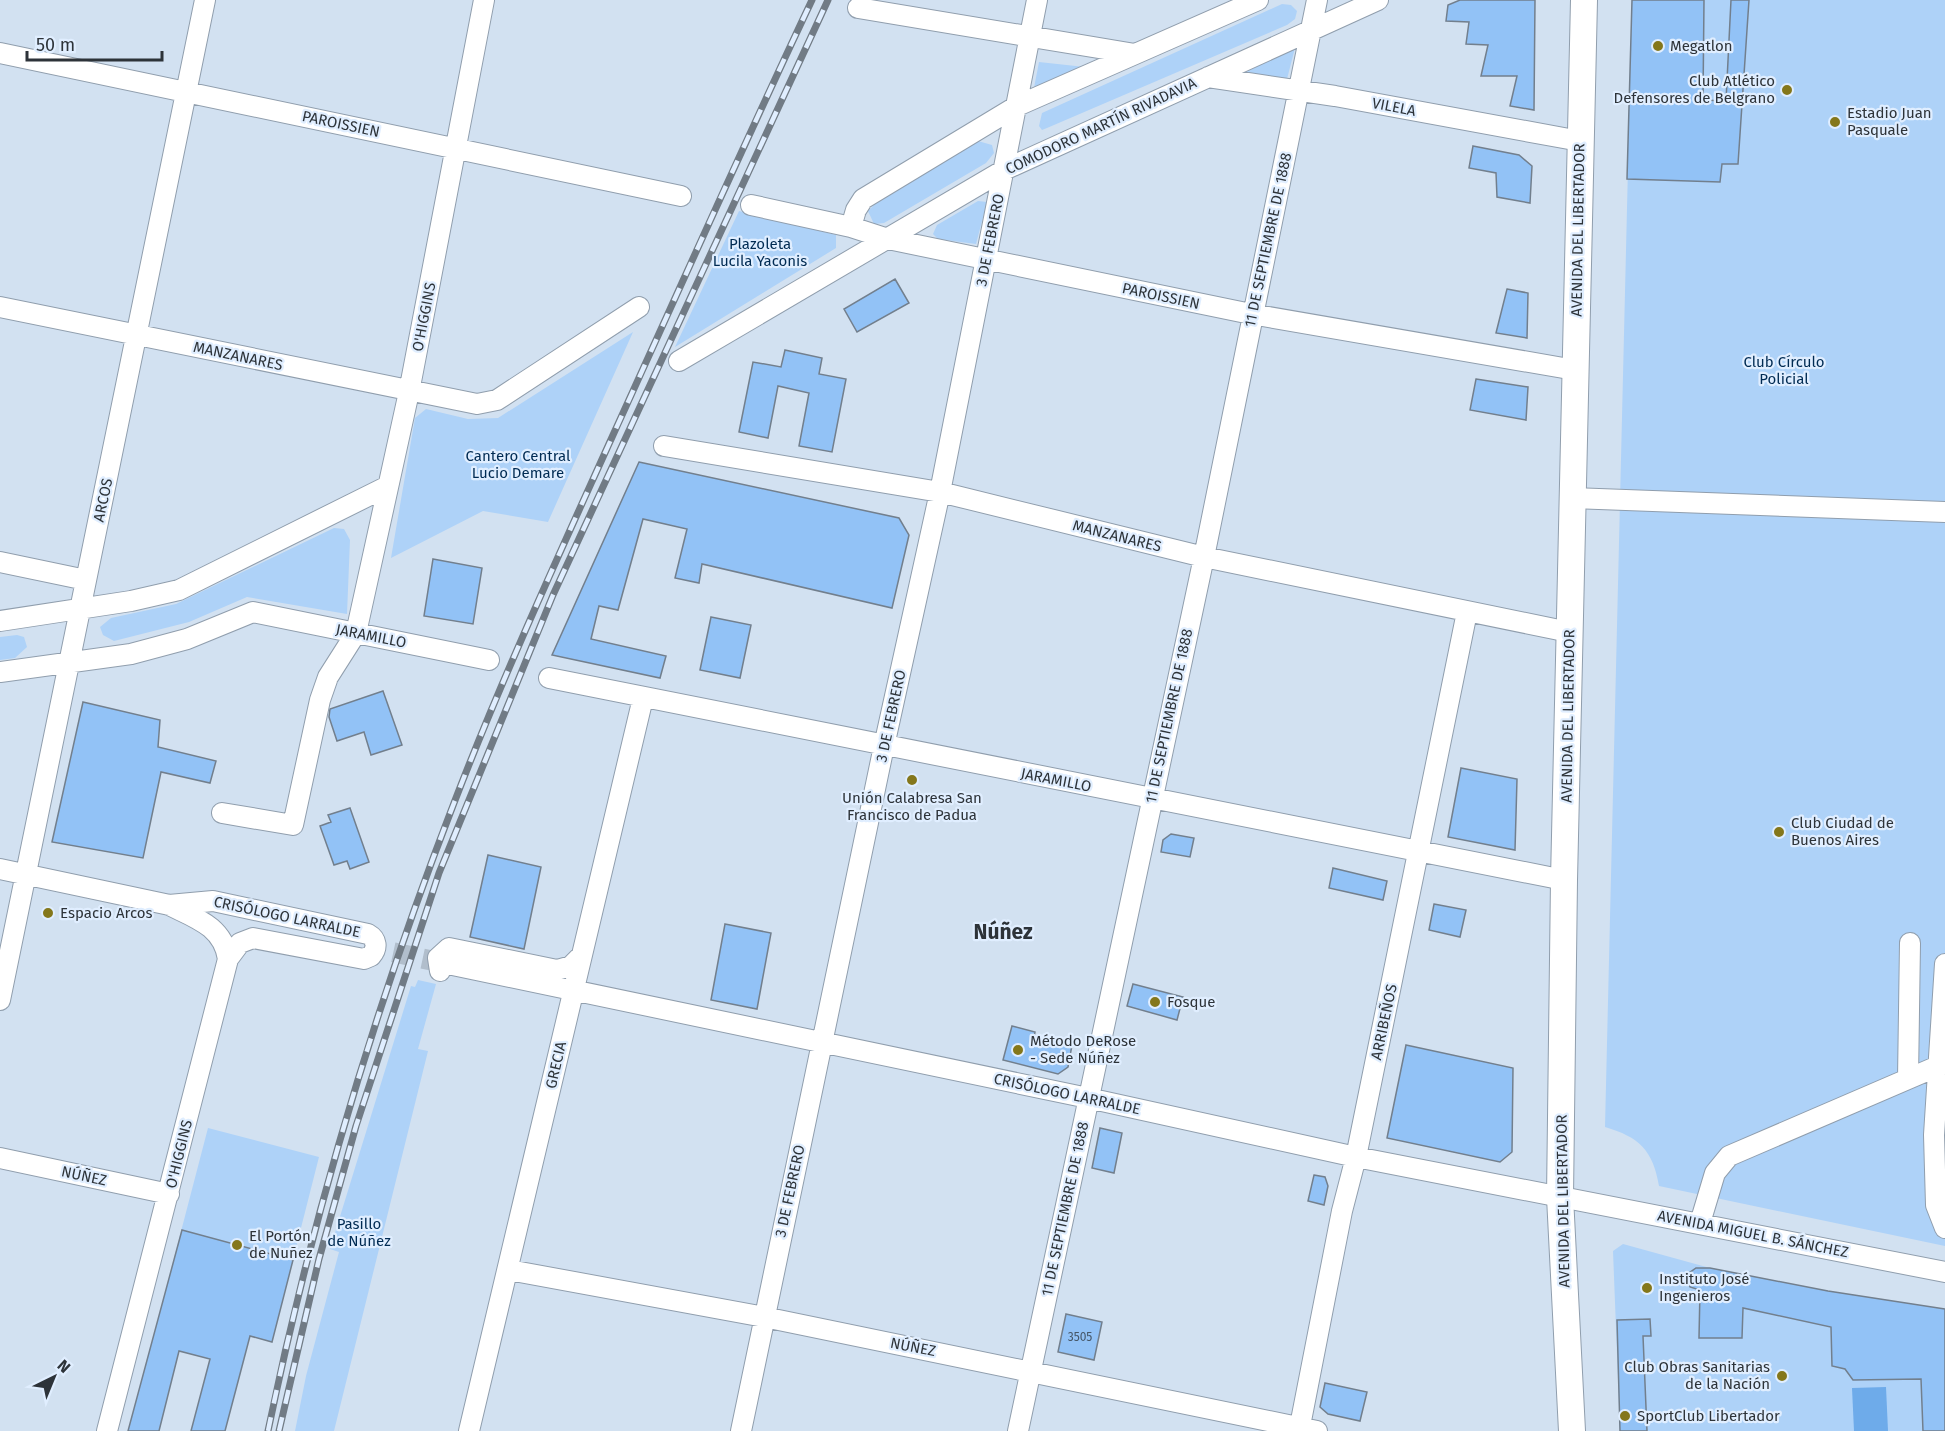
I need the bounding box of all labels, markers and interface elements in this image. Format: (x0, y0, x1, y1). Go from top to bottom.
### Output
scale bar (27, 24, 162, 62)
text: 50 m (36, 34, 75, 56)
place label: Megatlon (1670, 37, 1733, 55)
marker: Megatlon (1651, 39, 1665, 53)
place label: Club Atlético Defensores de Belgrano (1613, 72, 1775, 107)
street label: COMODORO MARTÍN RIVADAVIA (1003, 74, 1200, 178)
marker: Club Atlético Defensores de Belgrano (1780, 83, 1794, 97)
street label: VILELA (1371, 94, 1418, 120)
place label: Estadio Juan Pasquale (1847, 104, 1932, 139)
street label: PAROISSIEN (300, 107, 382, 141)
marker: Estadio Juan Pasquale (1828, 115, 1842, 129)
street label: AVENIDA DEL LIBERTADOR (1567, 143, 1589, 317)
street label: 11 DE SEPTIEMBRE DE 1888 (1241, 151, 1295, 329)
street label: 3 DE FEBRERO (972, 192, 1008, 288)
park label: Plazoleta Lucila Yaconis (713, 235, 807, 270)
street label: PAROISSIEN (1120, 279, 1202, 313)
street label: O'HIGGINS (408, 281, 440, 353)
street label: MANZANARES (192, 338, 284, 374)
park label: Club Círculo Policial (1743, 353, 1825, 388)
park label: Cantero Central Lucio Demare (466, 447, 571, 482)
street label: ARCOS (90, 477, 116, 523)
street label: MANZANARES (1071, 516, 1163, 556)
street label: JARAMILLO (334, 620, 408, 652)
street label: 11 DE SEPTIEMBRE DE 1888 (1142, 627, 1196, 805)
street label: AVENIDA DEL LIBERTADOR (1557, 629, 1579, 803)
street label: 3 DE FEBRERO (872, 668, 910, 764)
street label: JARAMILLO (1019, 764, 1093, 796)
marker: Unión Calabresa San Francisco de Padua (905, 773, 919, 787)
place label: Unión Calabresa San Francisco de Padua (842, 789, 982, 824)
place label: Club Ciudad de Buenos Aires (1791, 814, 1894, 849)
marker: Club Ciudad de Buenos Aires (1772, 825, 1786, 839)
street label: CRISÓLOGO LARRALDE (212, 893, 362, 941)
place label: Espacio Arcos (60, 904, 153, 922)
marker: Espacio Arcos (41, 906, 55, 920)
district label: Núñez (973, 919, 1033, 945)
street label: ARRIBEÑOS (1367, 982, 1401, 1062)
place label: Fosque (1167, 993, 1215, 1011)
marker: Fosque (1148, 995, 1162, 1009)
place label: Método DeRose - Sede Núñez (1030, 1032, 1136, 1067)
street label: GRECIA (542, 1039, 570, 1090)
marker: Método DeRose - Sede Núñez (1011, 1043, 1025, 1057)
street label: CRISÓLOGO LARRALDE (992, 1070, 1142, 1118)
street label: AVENIDA DEL LIBERTADOR (1552, 1114, 1574, 1288)
street label: O'HIGGINS (162, 1118, 196, 1190)
street label: 11 DE SEPTIEMBRE DE 1888 (1038, 1120, 1092, 1298)
street label: 3 DE FEBRERO (771, 1143, 809, 1239)
street label: NÚÑEZ (60, 1162, 109, 1190)
street label: AVENIDA MIGUEL B. SÁNCHEZ (1656, 1207, 1850, 1261)
park label: Pasillo de Núñez (327, 1215, 391, 1250)
place label: El Portón de Nuñez (249, 1227, 313, 1262)
marker: El Portón de Nuñez (230, 1238, 244, 1252)
place label: Instituto José Ingenieros (1659, 1270, 1749, 1305)
marker: Instituto José Ingenieros (1640, 1281, 1654, 1295)
house number: 3505 (1068, 1330, 1092, 1344)
street label: NÚÑEZ (889, 1334, 938, 1360)
north arrow (24, 1347, 84, 1407)
text: N (54, 1356, 74, 1377)
place label: Club Obras Sanitarias de la Nación (1624, 1358, 1770, 1393)
marker: Club Obras Sanitarias de la Nación (1775, 1369, 1789, 1383)
place label: SportClub Libertador (1637, 1407, 1780, 1425)
marker: SportClub Libertador (1618, 1409, 1632, 1423)

